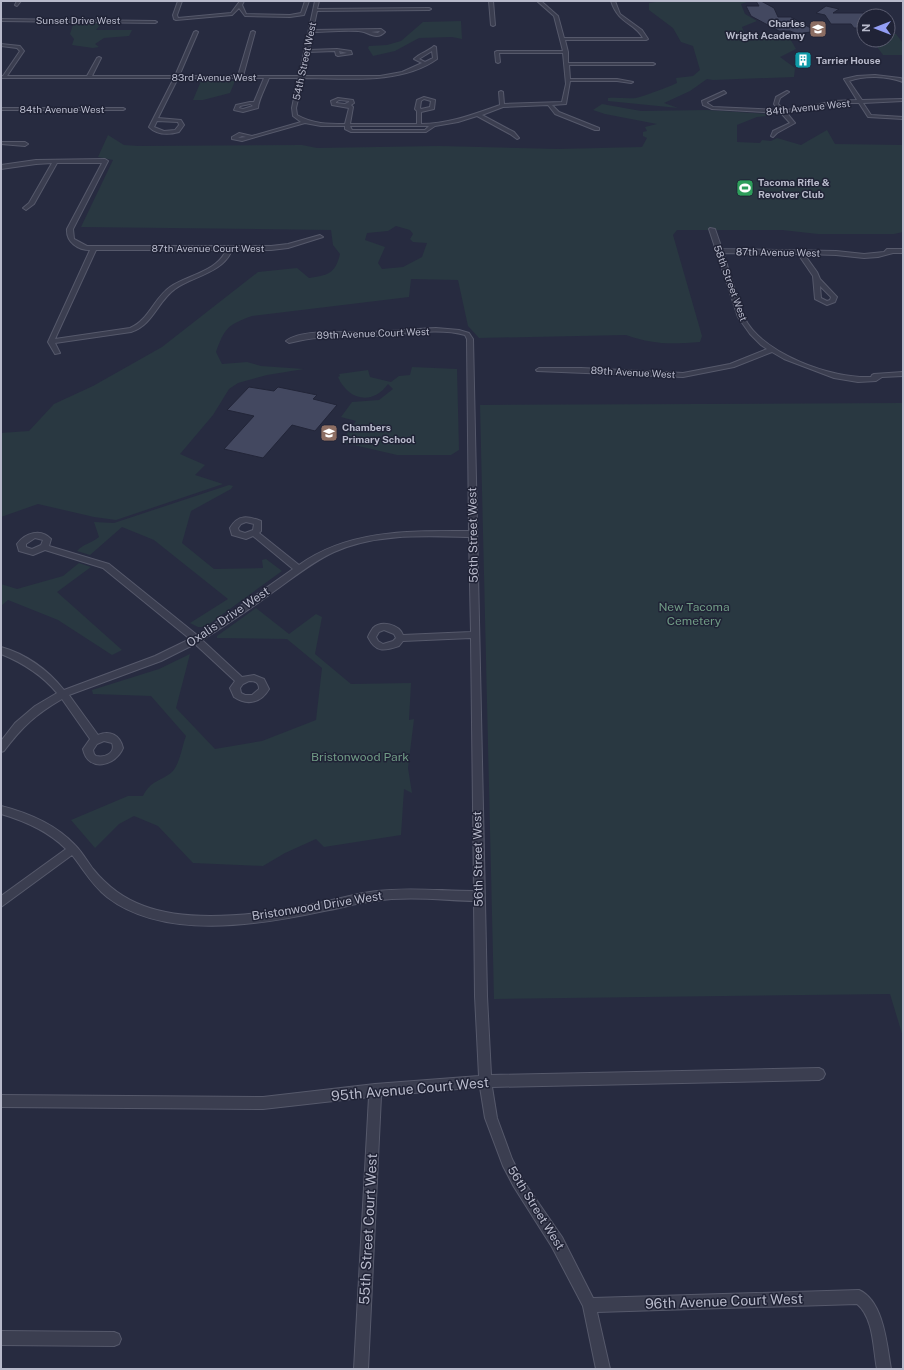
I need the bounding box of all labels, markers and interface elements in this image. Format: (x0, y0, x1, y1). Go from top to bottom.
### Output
north arrow (856, 8, 896, 48)
street label: Sunset Drive West (36, 14, 120, 26)
place label: Charles Wright Academy (726, 17, 805, 41)
school or university icon: Charles Wright Academy (808, 19, 828, 39)
street label: 54th Street West (290, 21, 318, 101)
text: N (860, 24, 872, 32)
building icon: Tarrier House (793, 50, 813, 70)
place label: Tarrier House (816, 54, 881, 66)
street label: 83rd Avenue West (172, 71, 257, 83)
street label: 84th Avenue West (765, 97, 851, 117)
street label: 84th Avenue West (20, 103, 105, 115)
place label: Tacoma Rifle & Revolver Club (758, 176, 830, 200)
sports icon: Tacoma Rifle & Revolver Club (735, 178, 755, 198)
street label: 87th Avenue Court West (152, 242, 265, 254)
street label: 58th Street West (712, 243, 750, 323)
street label: 87th Avenue West (736, 245, 820, 259)
street label: 89th Avenue Court West (316, 325, 430, 341)
street label: 89th Avenue West (590, 364, 676, 380)
place label: Chambers Primary School (342, 421, 415, 445)
school or university icon: Chambers Primary School (319, 423, 339, 443)
street label: 56th Street West (465, 487, 481, 583)
street label: Oxalis Drive West (184, 584, 272, 650)
park label: New Tacoma Cemetery (658, 600, 730, 628)
park label: Bristonwood Park (311, 750, 409, 764)
street label: 56th Street West (470, 811, 486, 907)
street label: Bristonwood Drive West (251, 889, 384, 923)
street label: 95th Avenue Court West (330, 1074, 490, 1104)
street label: 55th Street Court West (356, 1153, 380, 1305)
street label: 56th Street West (505, 1164, 567, 1253)
street label: 96th Avenue Court West (645, 1290, 803, 1312)

